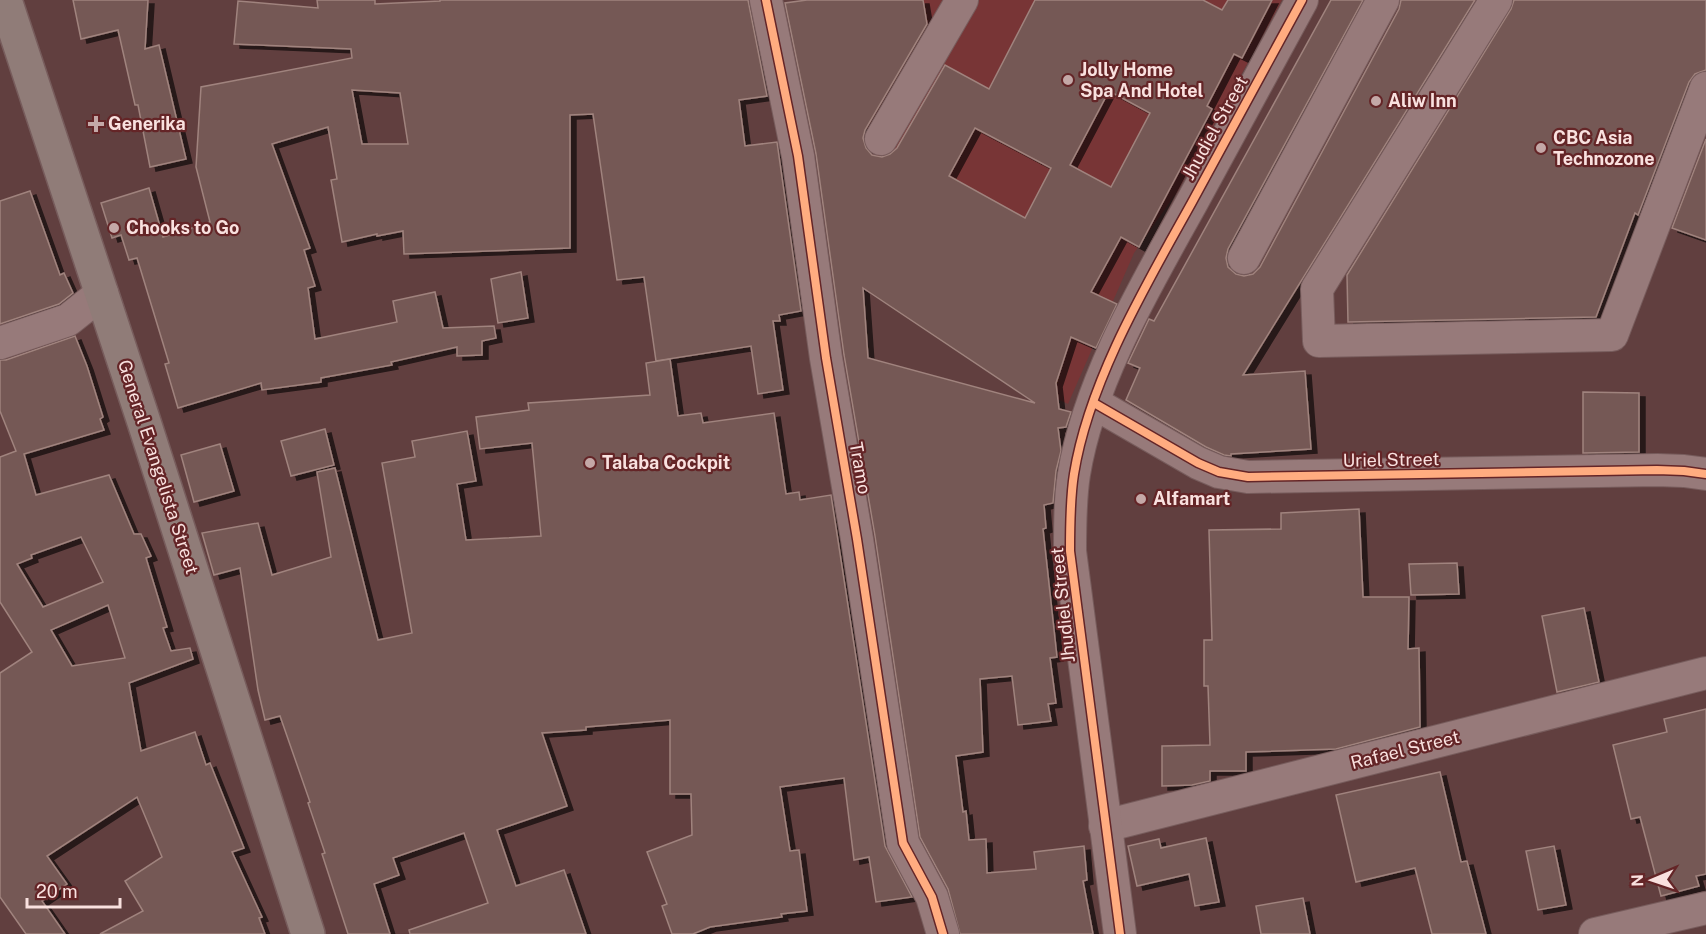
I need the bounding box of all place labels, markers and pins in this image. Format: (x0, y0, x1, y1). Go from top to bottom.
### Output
place label: Jolly Home Spa And Hotel (1080, 59, 1204, 101)
marker: Jolly Home Spa And Hotel (1061, 73, 1075, 87)
place label: Aliw Inn (1388, 90, 1457, 111)
marker: Aliw Inn (1369, 94, 1383, 108)
place label: Generika (108, 113, 186, 134)
marker: Generika (89, 117, 103, 131)
place label: CBC Asia Technozone (1553, 127, 1655, 169)
marker: CBC Asia Technozone (1534, 141, 1548, 155)
place label: Chooks to Go (126, 217, 239, 238)
marker: Chooks to Go (107, 221, 121, 235)
place label: Talaba Cockpit (602, 452, 730, 473)
marker: Talaba Cockpit (583, 456, 597, 470)
place label: Alfamart (1153, 488, 1230, 509)
marker: Alfamart (1134, 492, 1148, 506)

